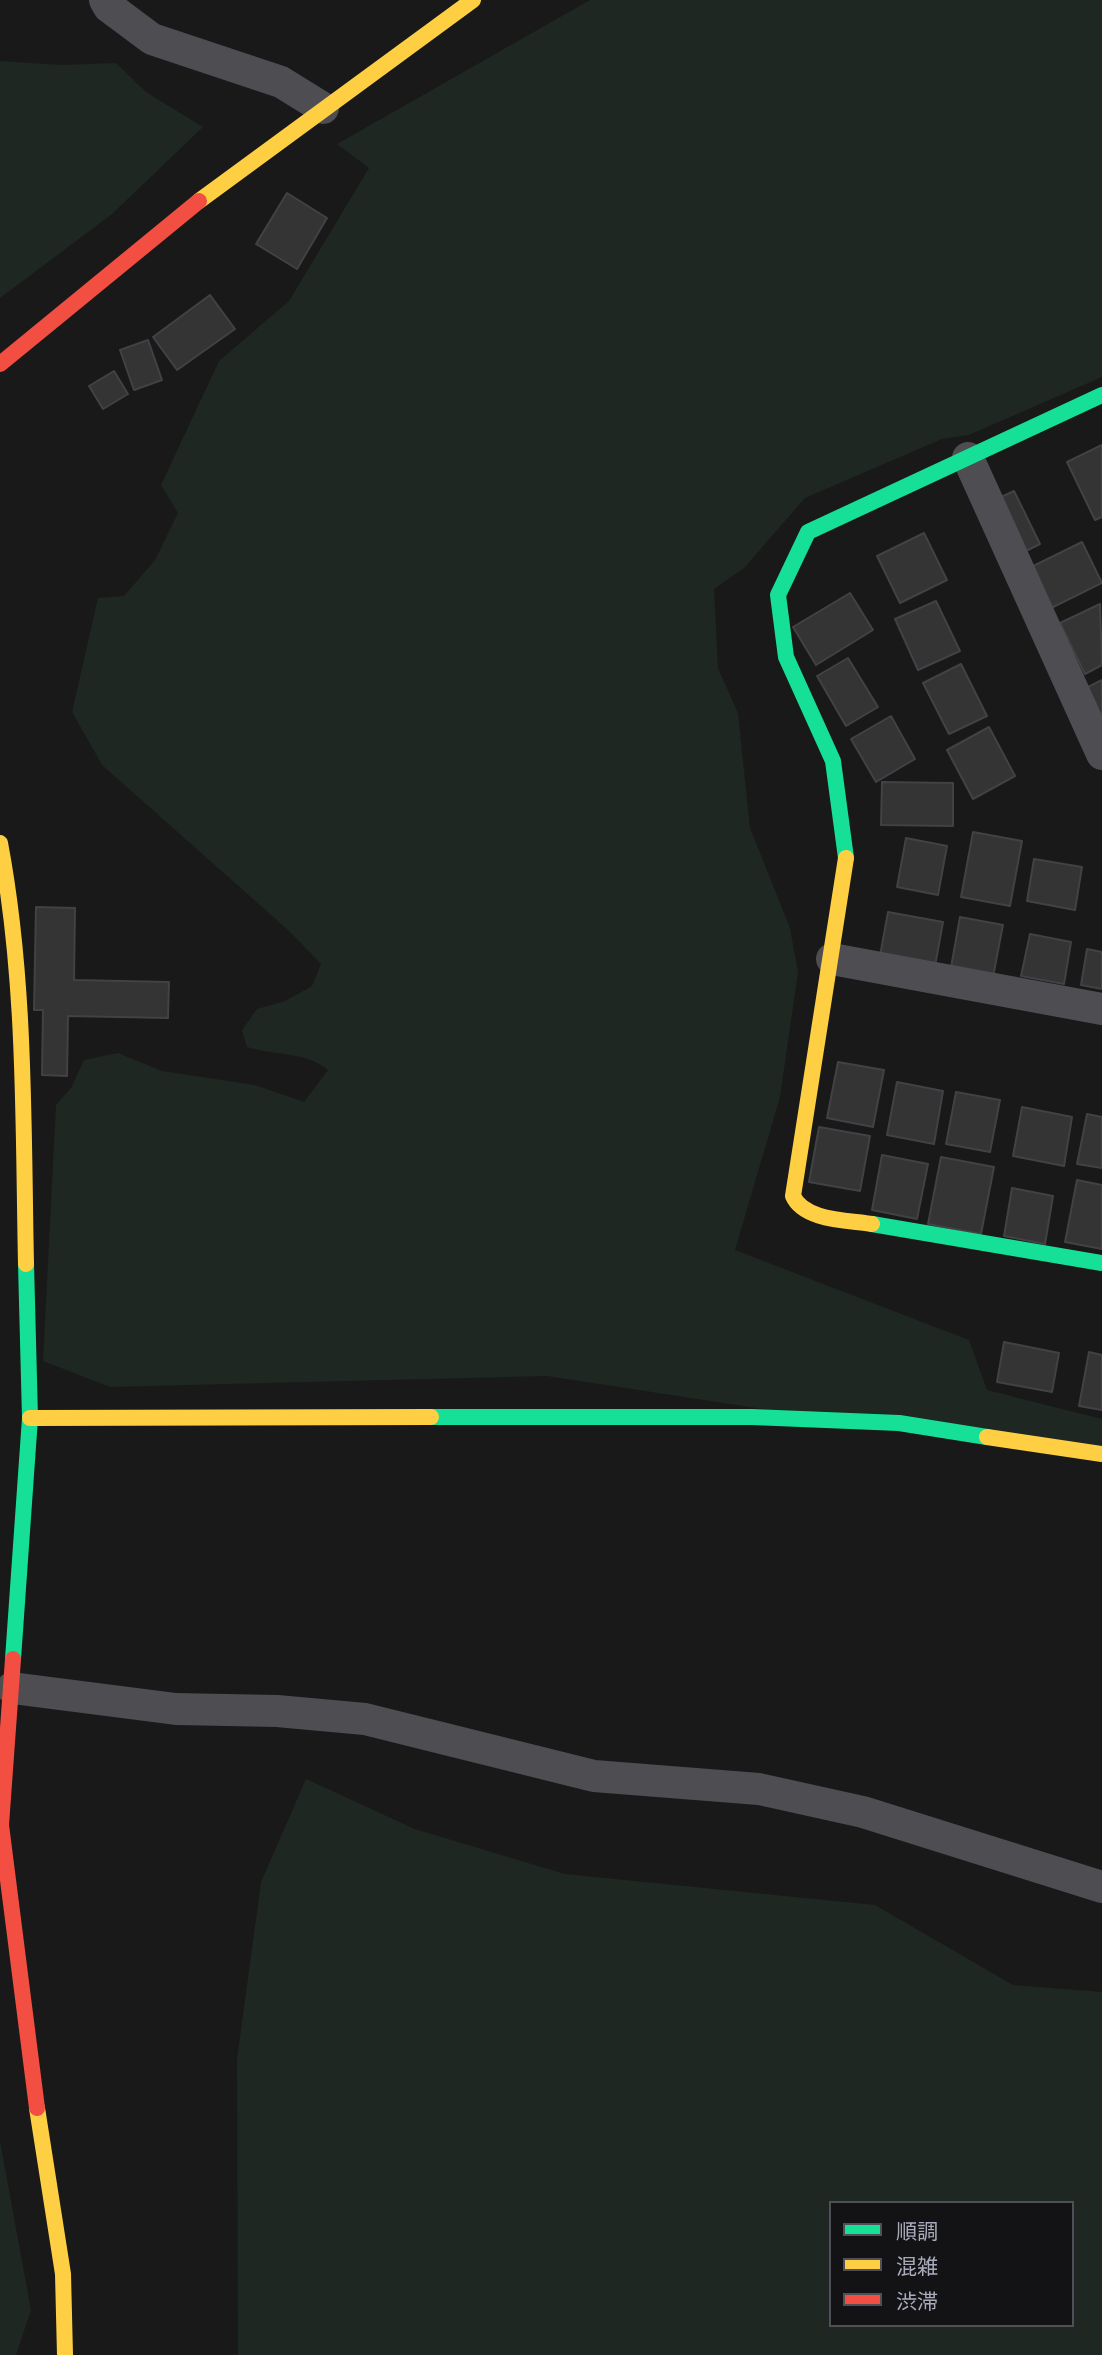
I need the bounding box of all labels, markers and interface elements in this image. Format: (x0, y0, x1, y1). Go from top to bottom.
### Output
legend (829, 2201, 1074, 2327)
text: 順調 (896, 2220, 938, 2244)
text: 混雑 (896, 2255, 938, 2279)
text: 渋滞 (896, 2290, 938, 2314)

